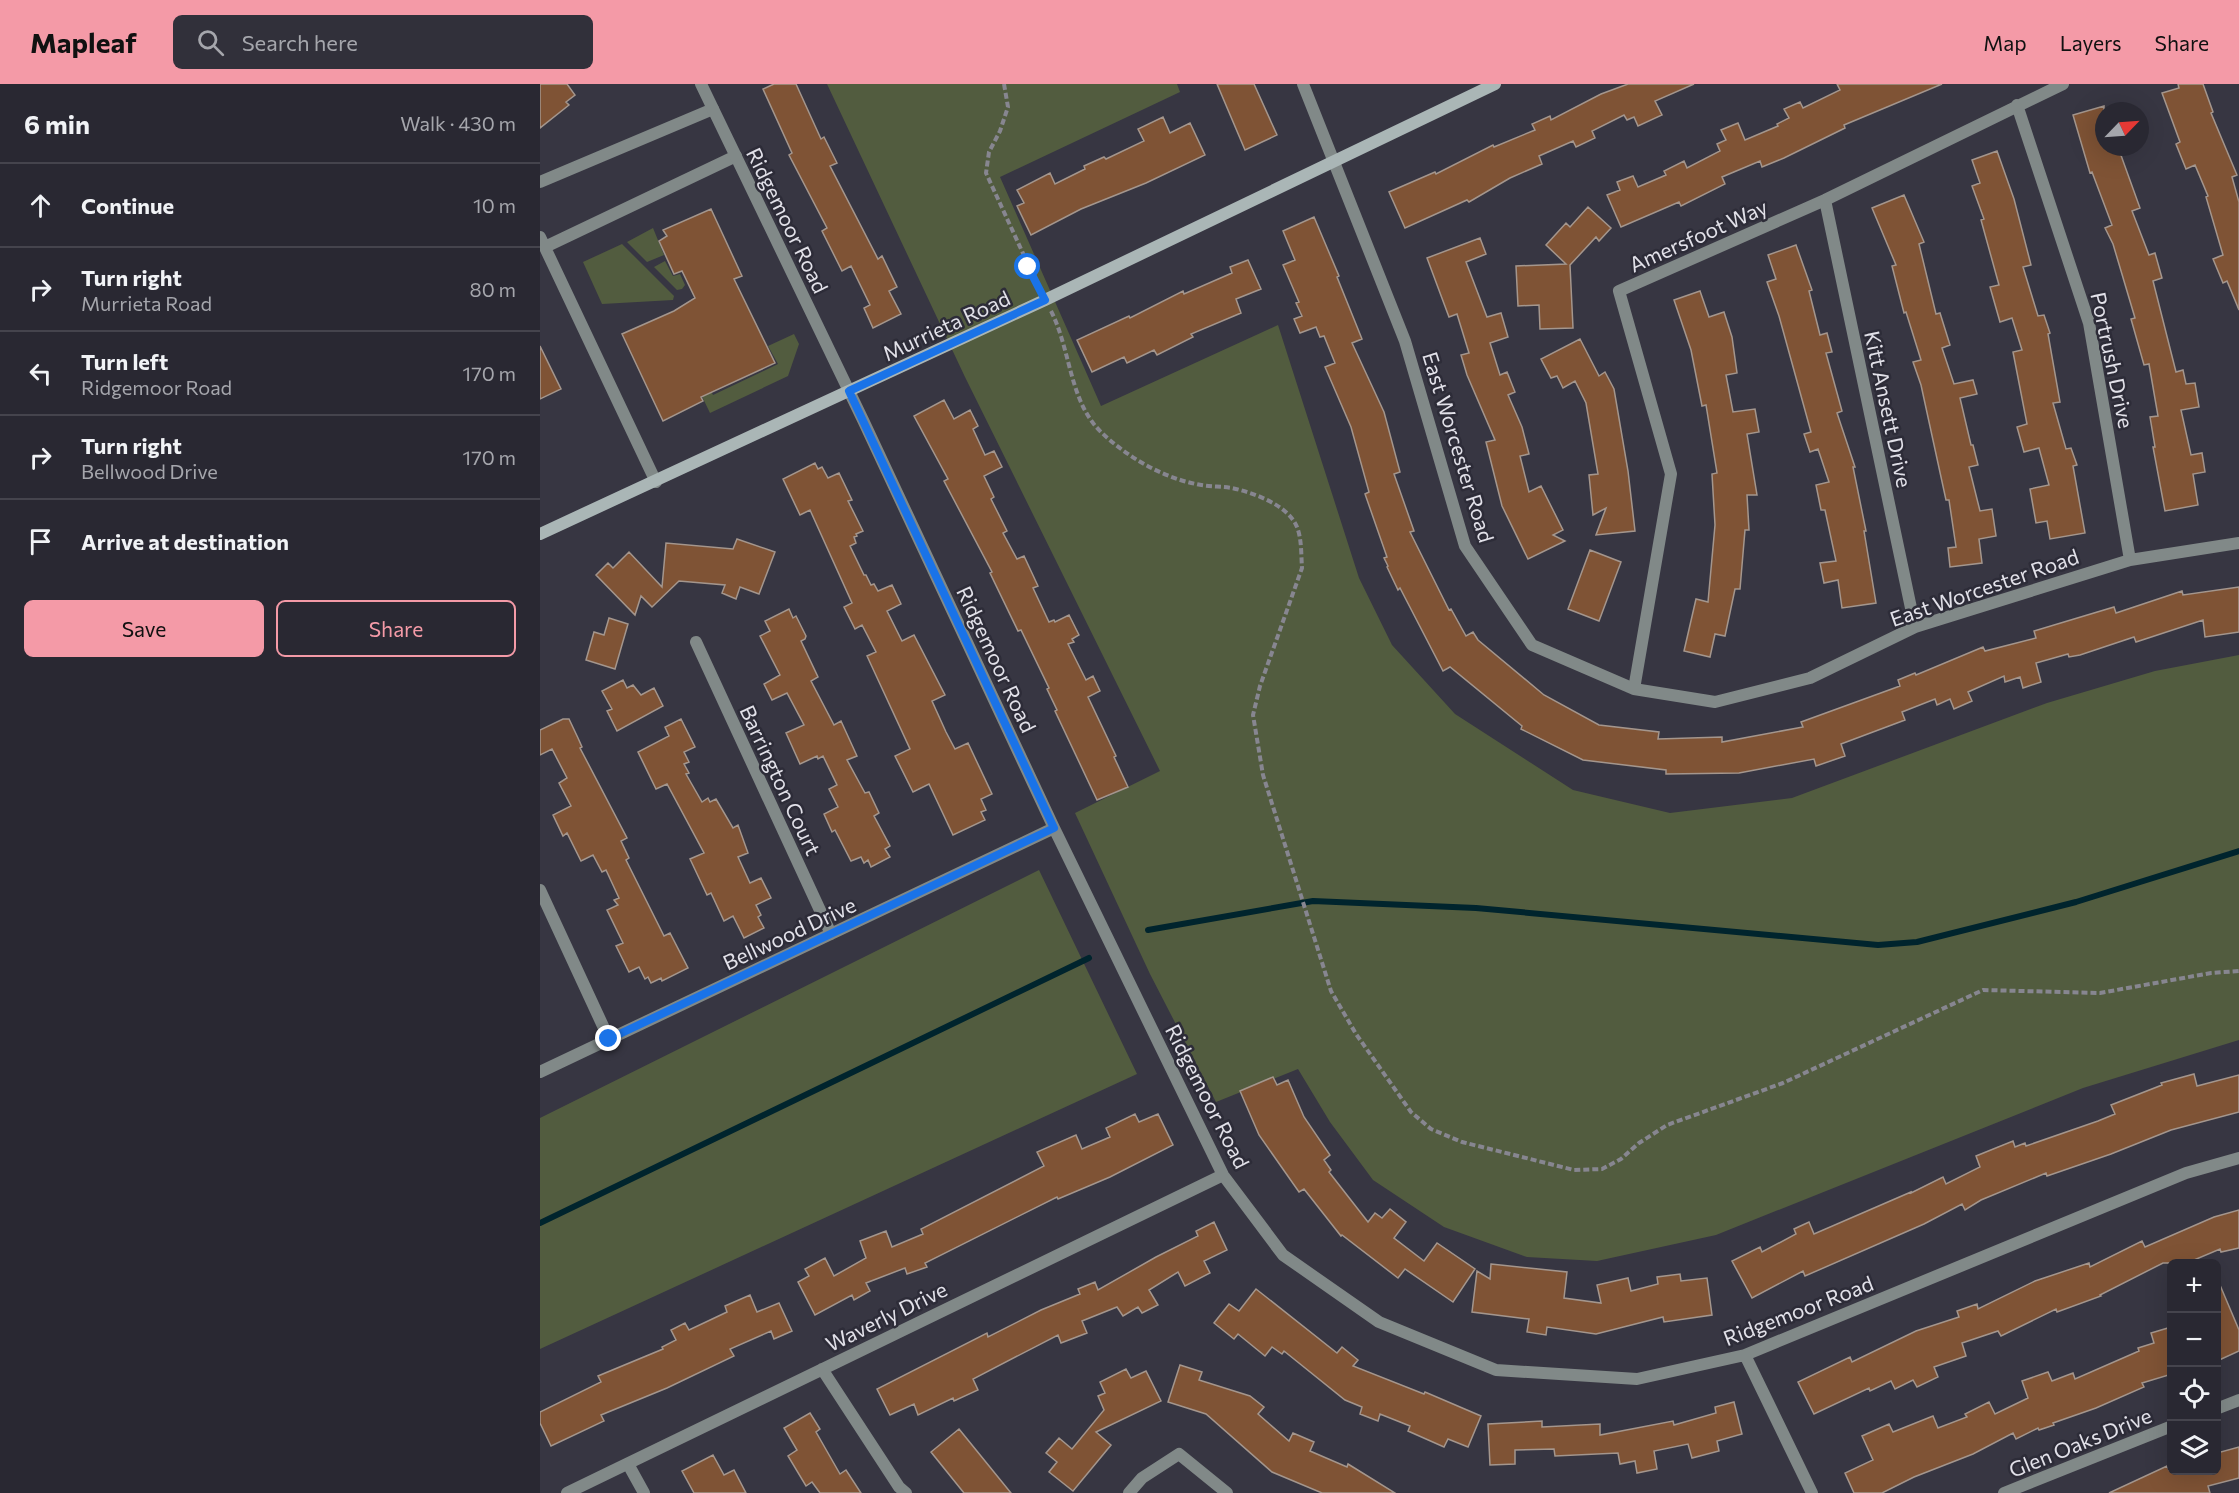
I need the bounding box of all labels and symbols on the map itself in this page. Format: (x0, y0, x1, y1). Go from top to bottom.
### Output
north arrow (2095, 102, 2149, 156)
street label: Ridgemoor Road (742, 143, 834, 297)
street label: Amersfoot Way (1625, 193, 1771, 277)
route start (1014, 253, 1040, 279)
street label: Murrieta Road (878, 285, 1014, 365)
street label: Portrush Drive (2086, 290, 2140, 430)
street label: Kitt Ansett Drive (1860, 328, 1918, 490)
street label: East Worcester Road (1418, 349, 1500, 545)
street label: East Worcester Road (1886, 543, 2082, 631)
street label: Ridgemoor Road (952, 582, 1042, 736)
street label: Barrington Court (735, 701, 827, 859)
street label: Bellwood Drive (719, 891, 859, 975)
street label: Ridgemoor Road (1161, 1020, 1255, 1172)
route end (595, 1025, 621, 1051)
street label: Ridgemoor Road (1719, 1270, 1877, 1350)
street label: Waverly Drive (821, 1276, 951, 1356)
street label: Glen Oaks Drive (2005, 1402, 2155, 1482)

